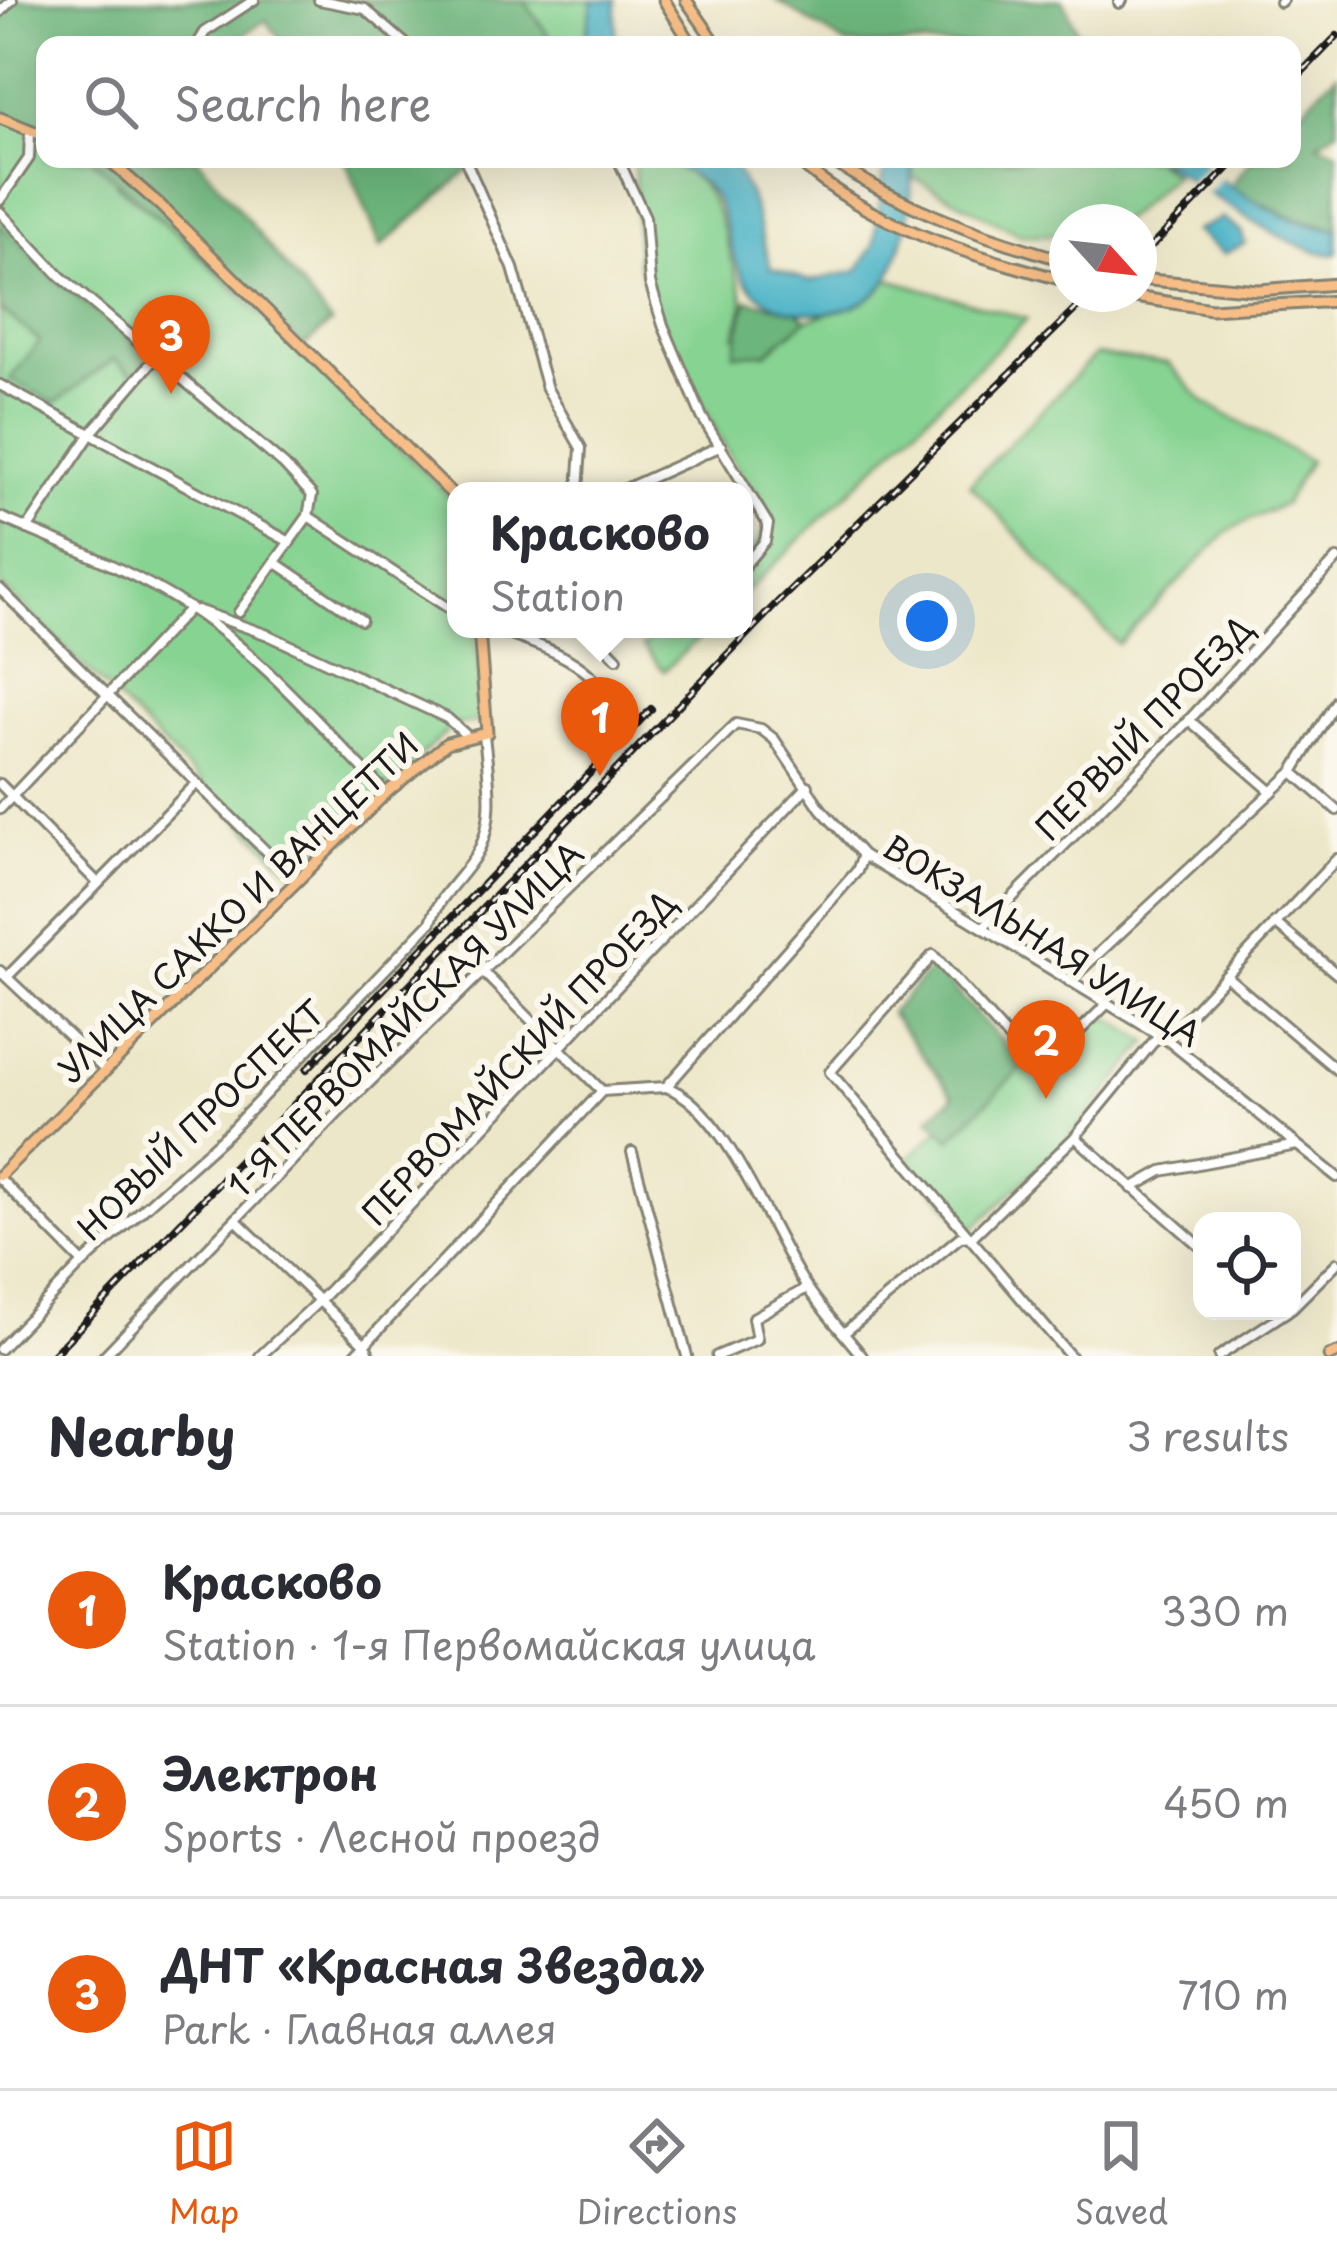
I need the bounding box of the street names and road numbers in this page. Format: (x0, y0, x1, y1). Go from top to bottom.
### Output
street label: ПЕРВЫЙ ПРОЕЗД (1023, 604, 1263, 850)
street label: УЛИЦА САККО И ВАНЦЕТТИ (45, 720, 429, 1092)
street label: ВОКЗАЛЬНАЯ УЛИЦА (874, 821, 1212, 1057)
street label: 1-Я ПЕРВОМАЙСКАЯ УЛИЦА (214, 828, 594, 1208)
street label: ПЕРВОМАЙСКИЙ ПРОЕЗД (349, 879, 687, 1235)
street label: НОВЫЙ ПРОСПЕКТ (65, 987, 335, 1251)

